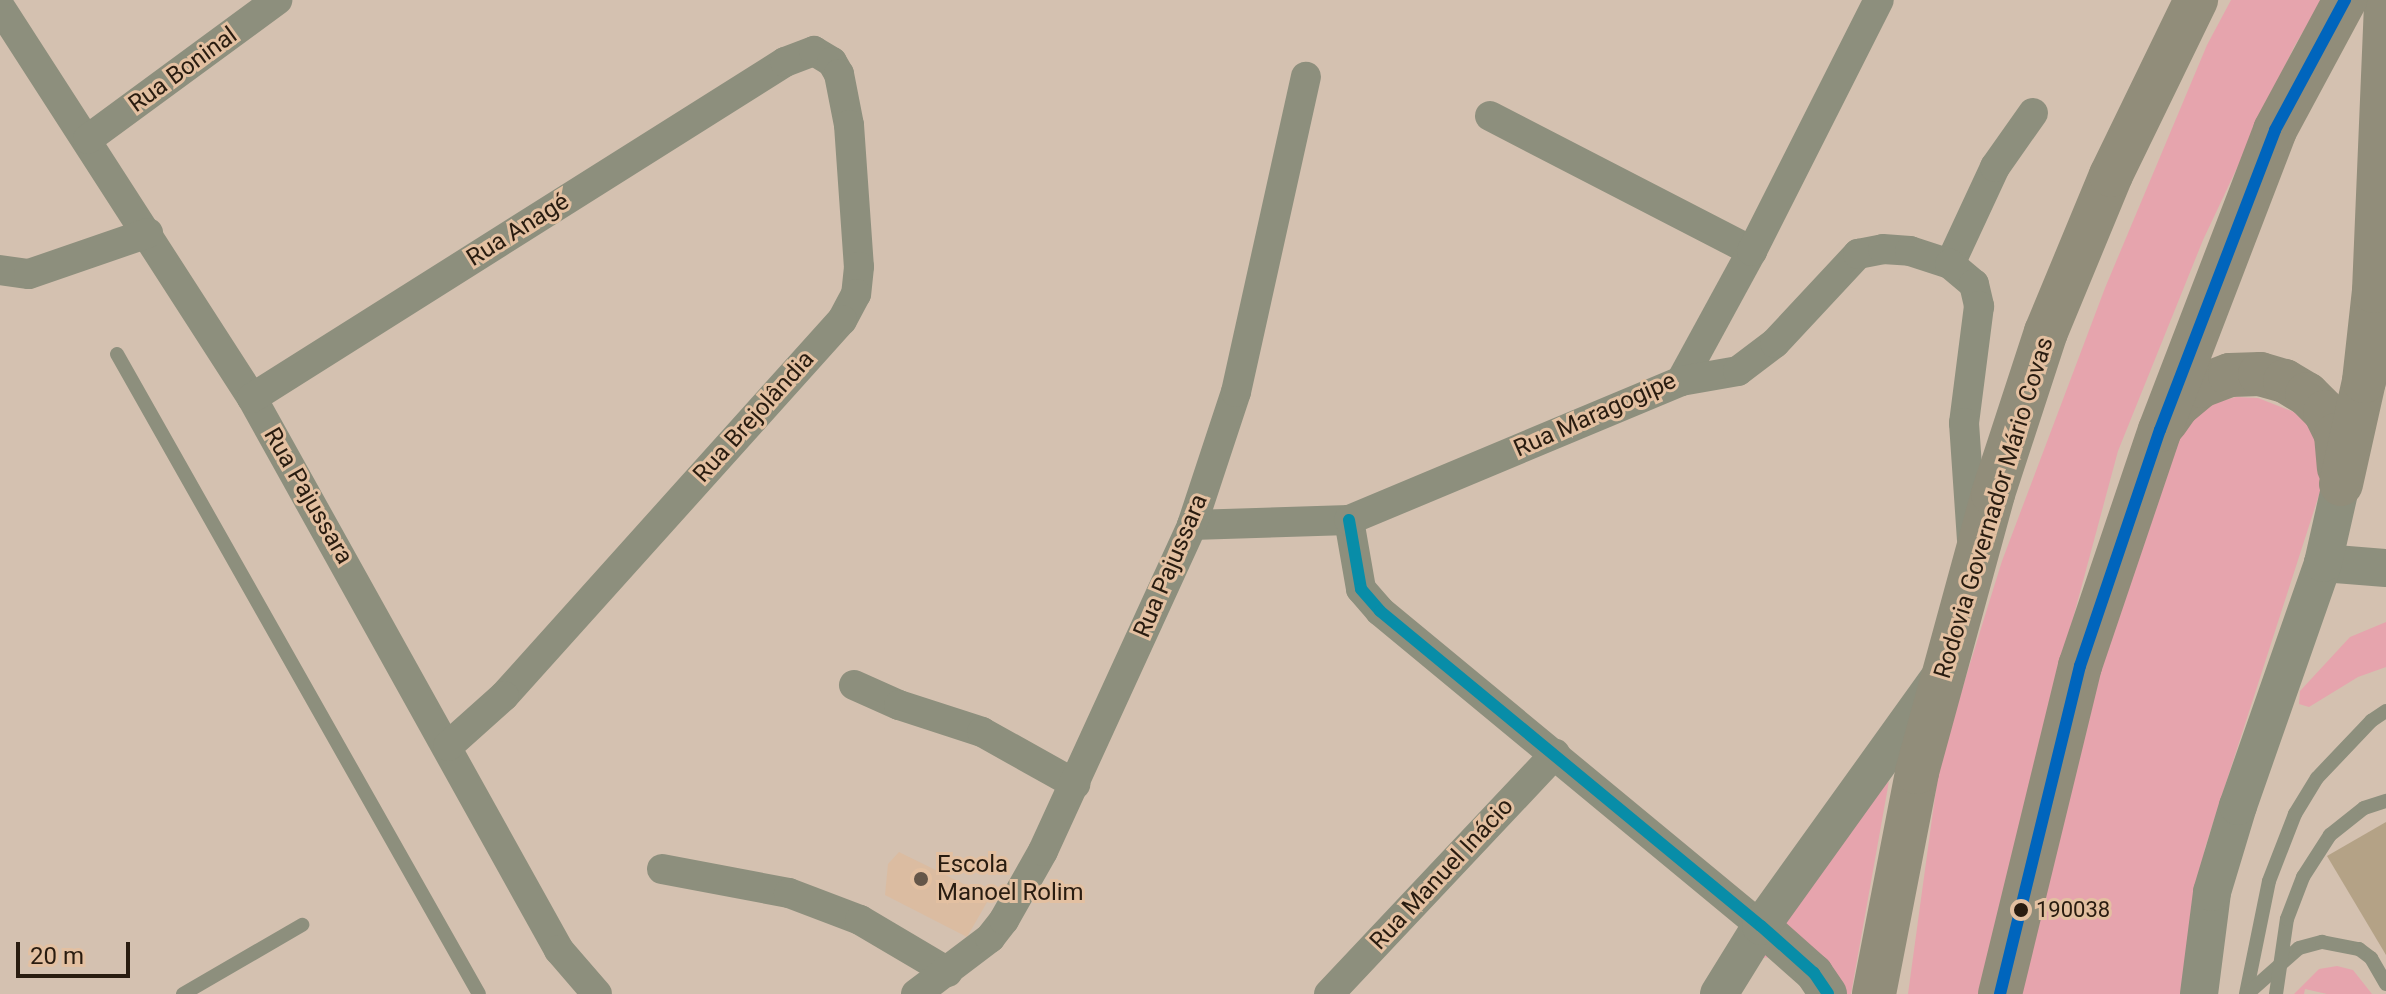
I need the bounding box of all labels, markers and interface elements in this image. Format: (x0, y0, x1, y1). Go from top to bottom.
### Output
street label: Rua Boninal (123, 21, 243, 119)
street label: Rua Anagé (462, 187, 574, 273)
street label: Rodovia Governador Mário Covas (1928, 334, 2060, 682)
street label: Rua Brejolândia (688, 345, 820, 489)
street label: Rua Maragogipe (1509, 366, 1681, 464)
street label: Rua Pajussara (257, 423, 359, 569)
street label: Rua Pajussara (1128, 490, 1214, 642)
street label: Rua Manuel Inácio (1364, 792, 1520, 956)
place label: Escola Manoel Rolim (937, 851, 1084, 907)
marker: Escola Manoel Rolim (912, 870, 930, 888)
place label: 190038 (2036, 897, 2110, 923)
marker: 190038 (2013, 902, 2029, 918)
scale bar (20, 926, 134, 976)
text: 20 m (30, 942, 84, 970)

